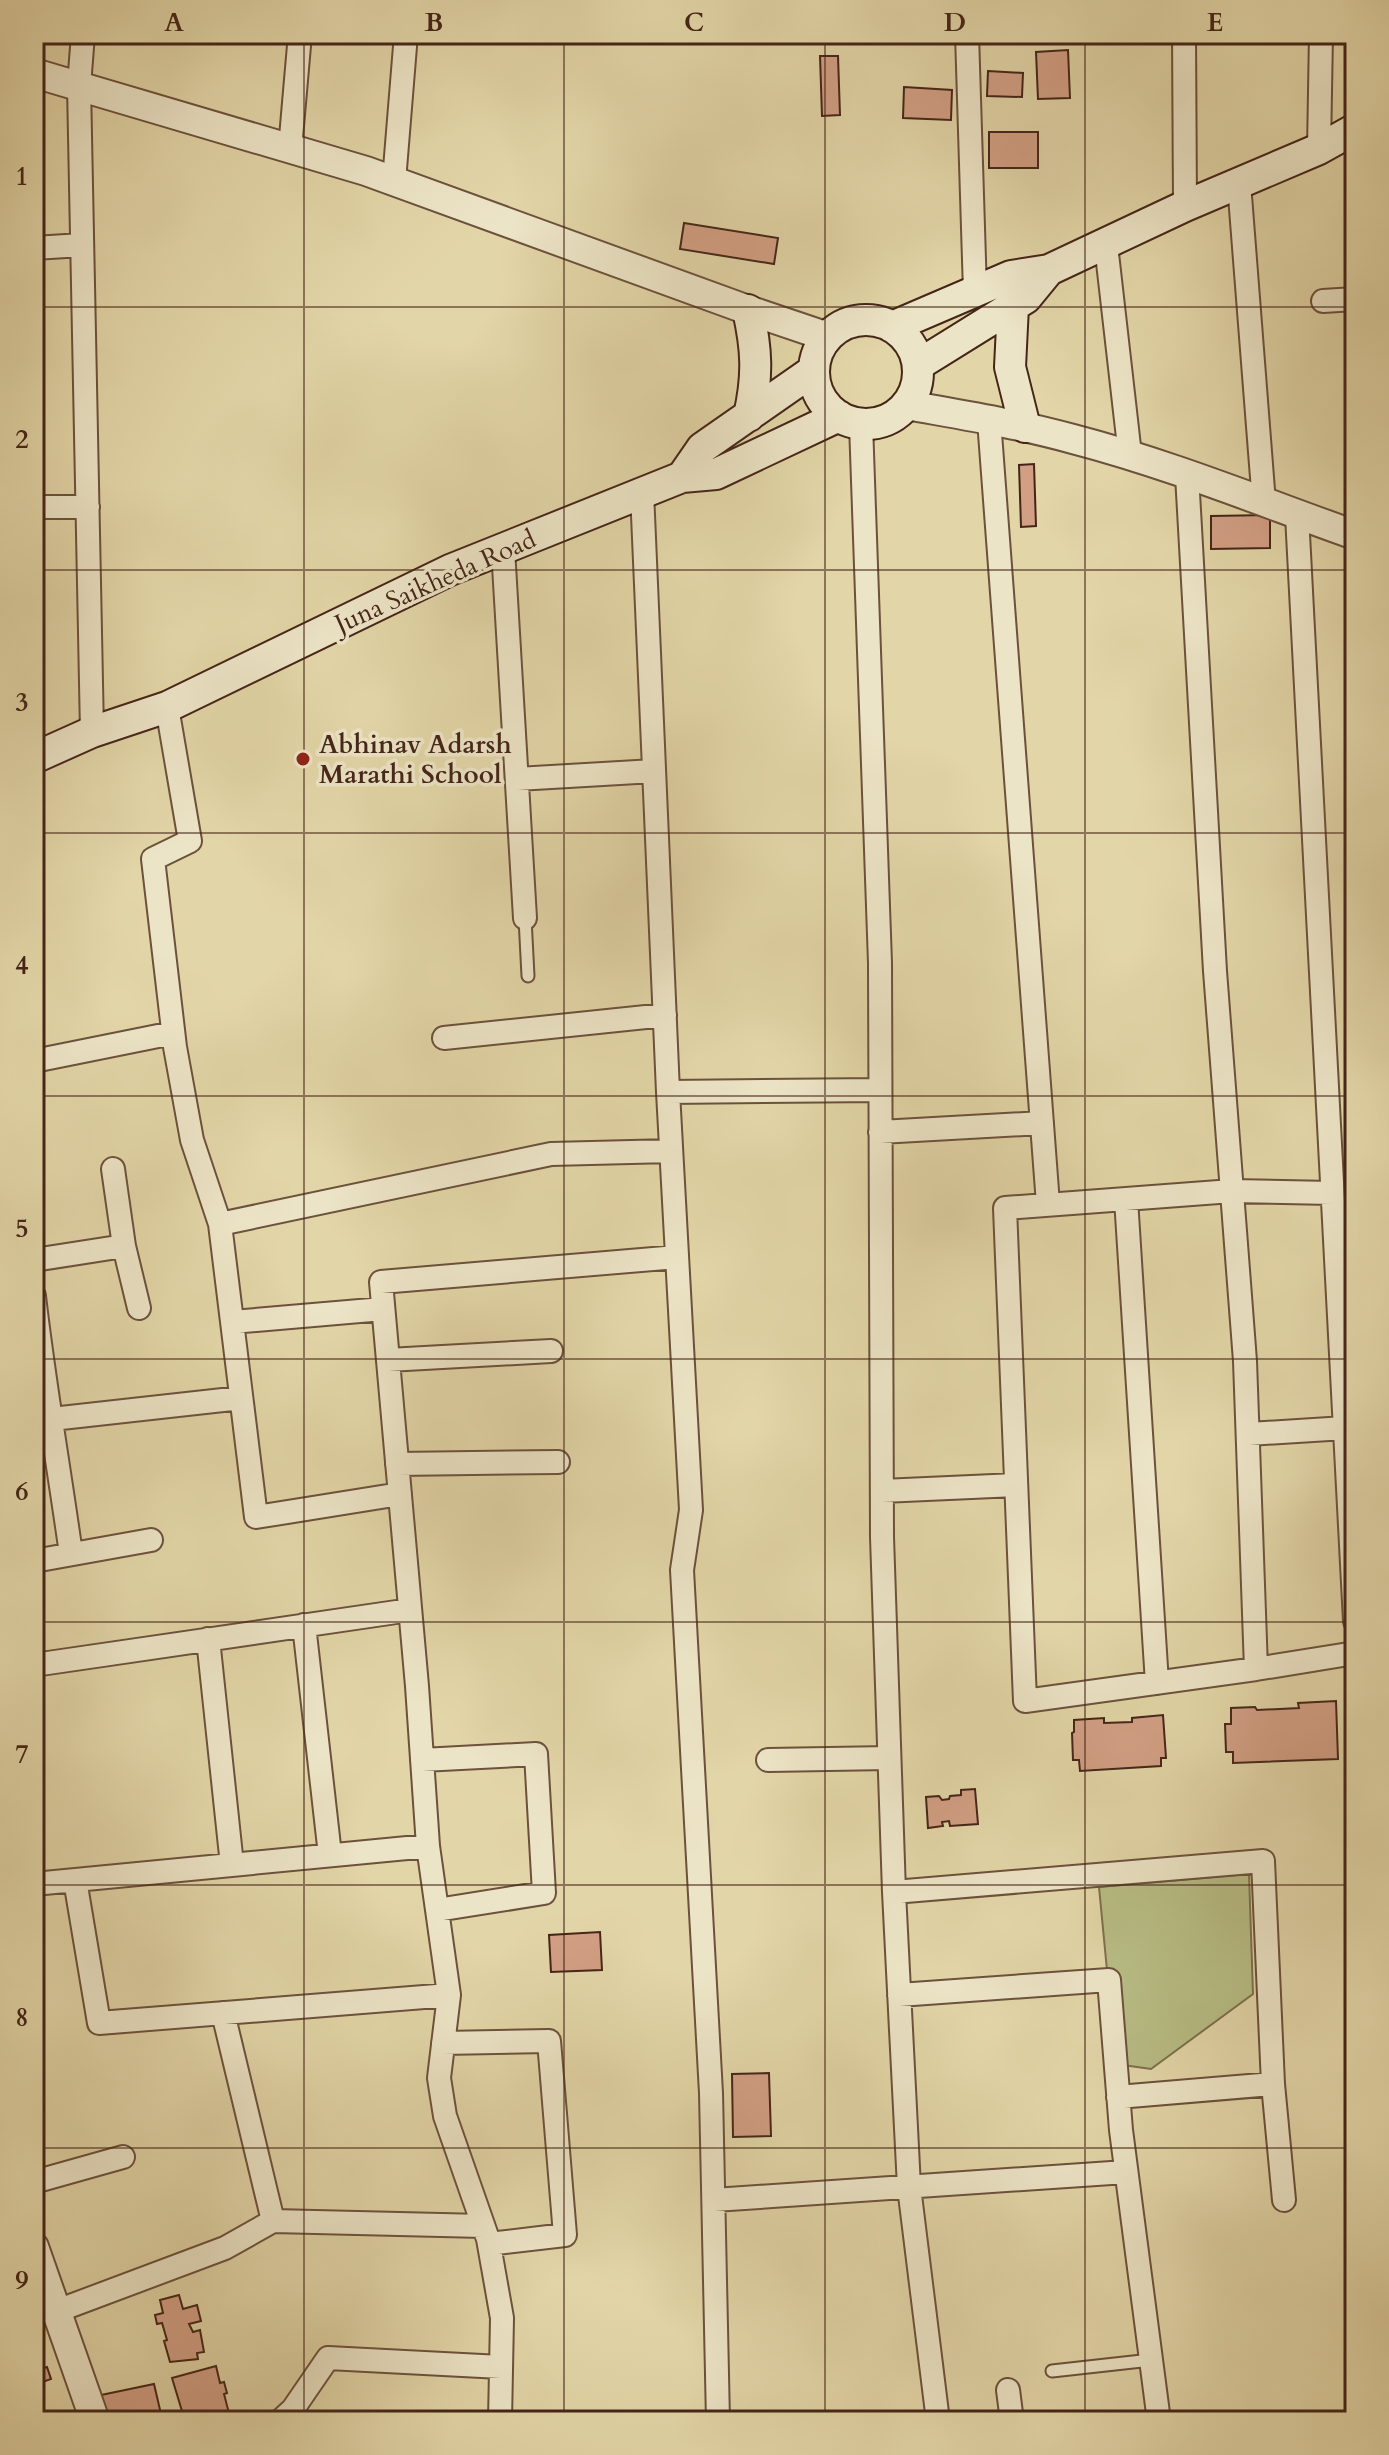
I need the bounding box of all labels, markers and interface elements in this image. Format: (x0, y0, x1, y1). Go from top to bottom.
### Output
text: A (164, 5, 184, 40)
text: B (425, 5, 443, 40)
text: C (684, 5, 704, 40)
text: D (944, 5, 966, 40)
text: E (1207, 5, 1223, 40)
text: 1 (15, 159, 29, 194)
text: 2 (15, 422, 29, 457)
street label: Juna Saikheda Road (325, 521, 542, 643)
text: 3 (15, 685, 29, 720)
place label: Abhinav Adarsh Marathi School (319, 727, 512, 792)
marker: Abhinav Adarsh Marathi School (294, 750, 312, 768)
text: 4 (15, 948, 29, 983)
text: 5 (15, 1211, 29, 1246)
text: 6 (15, 1474, 29, 1509)
text: 7 (15, 1737, 29, 1772)
text: 8 (15, 2000, 29, 2035)
text: 9 (15, 2263, 29, 2298)

